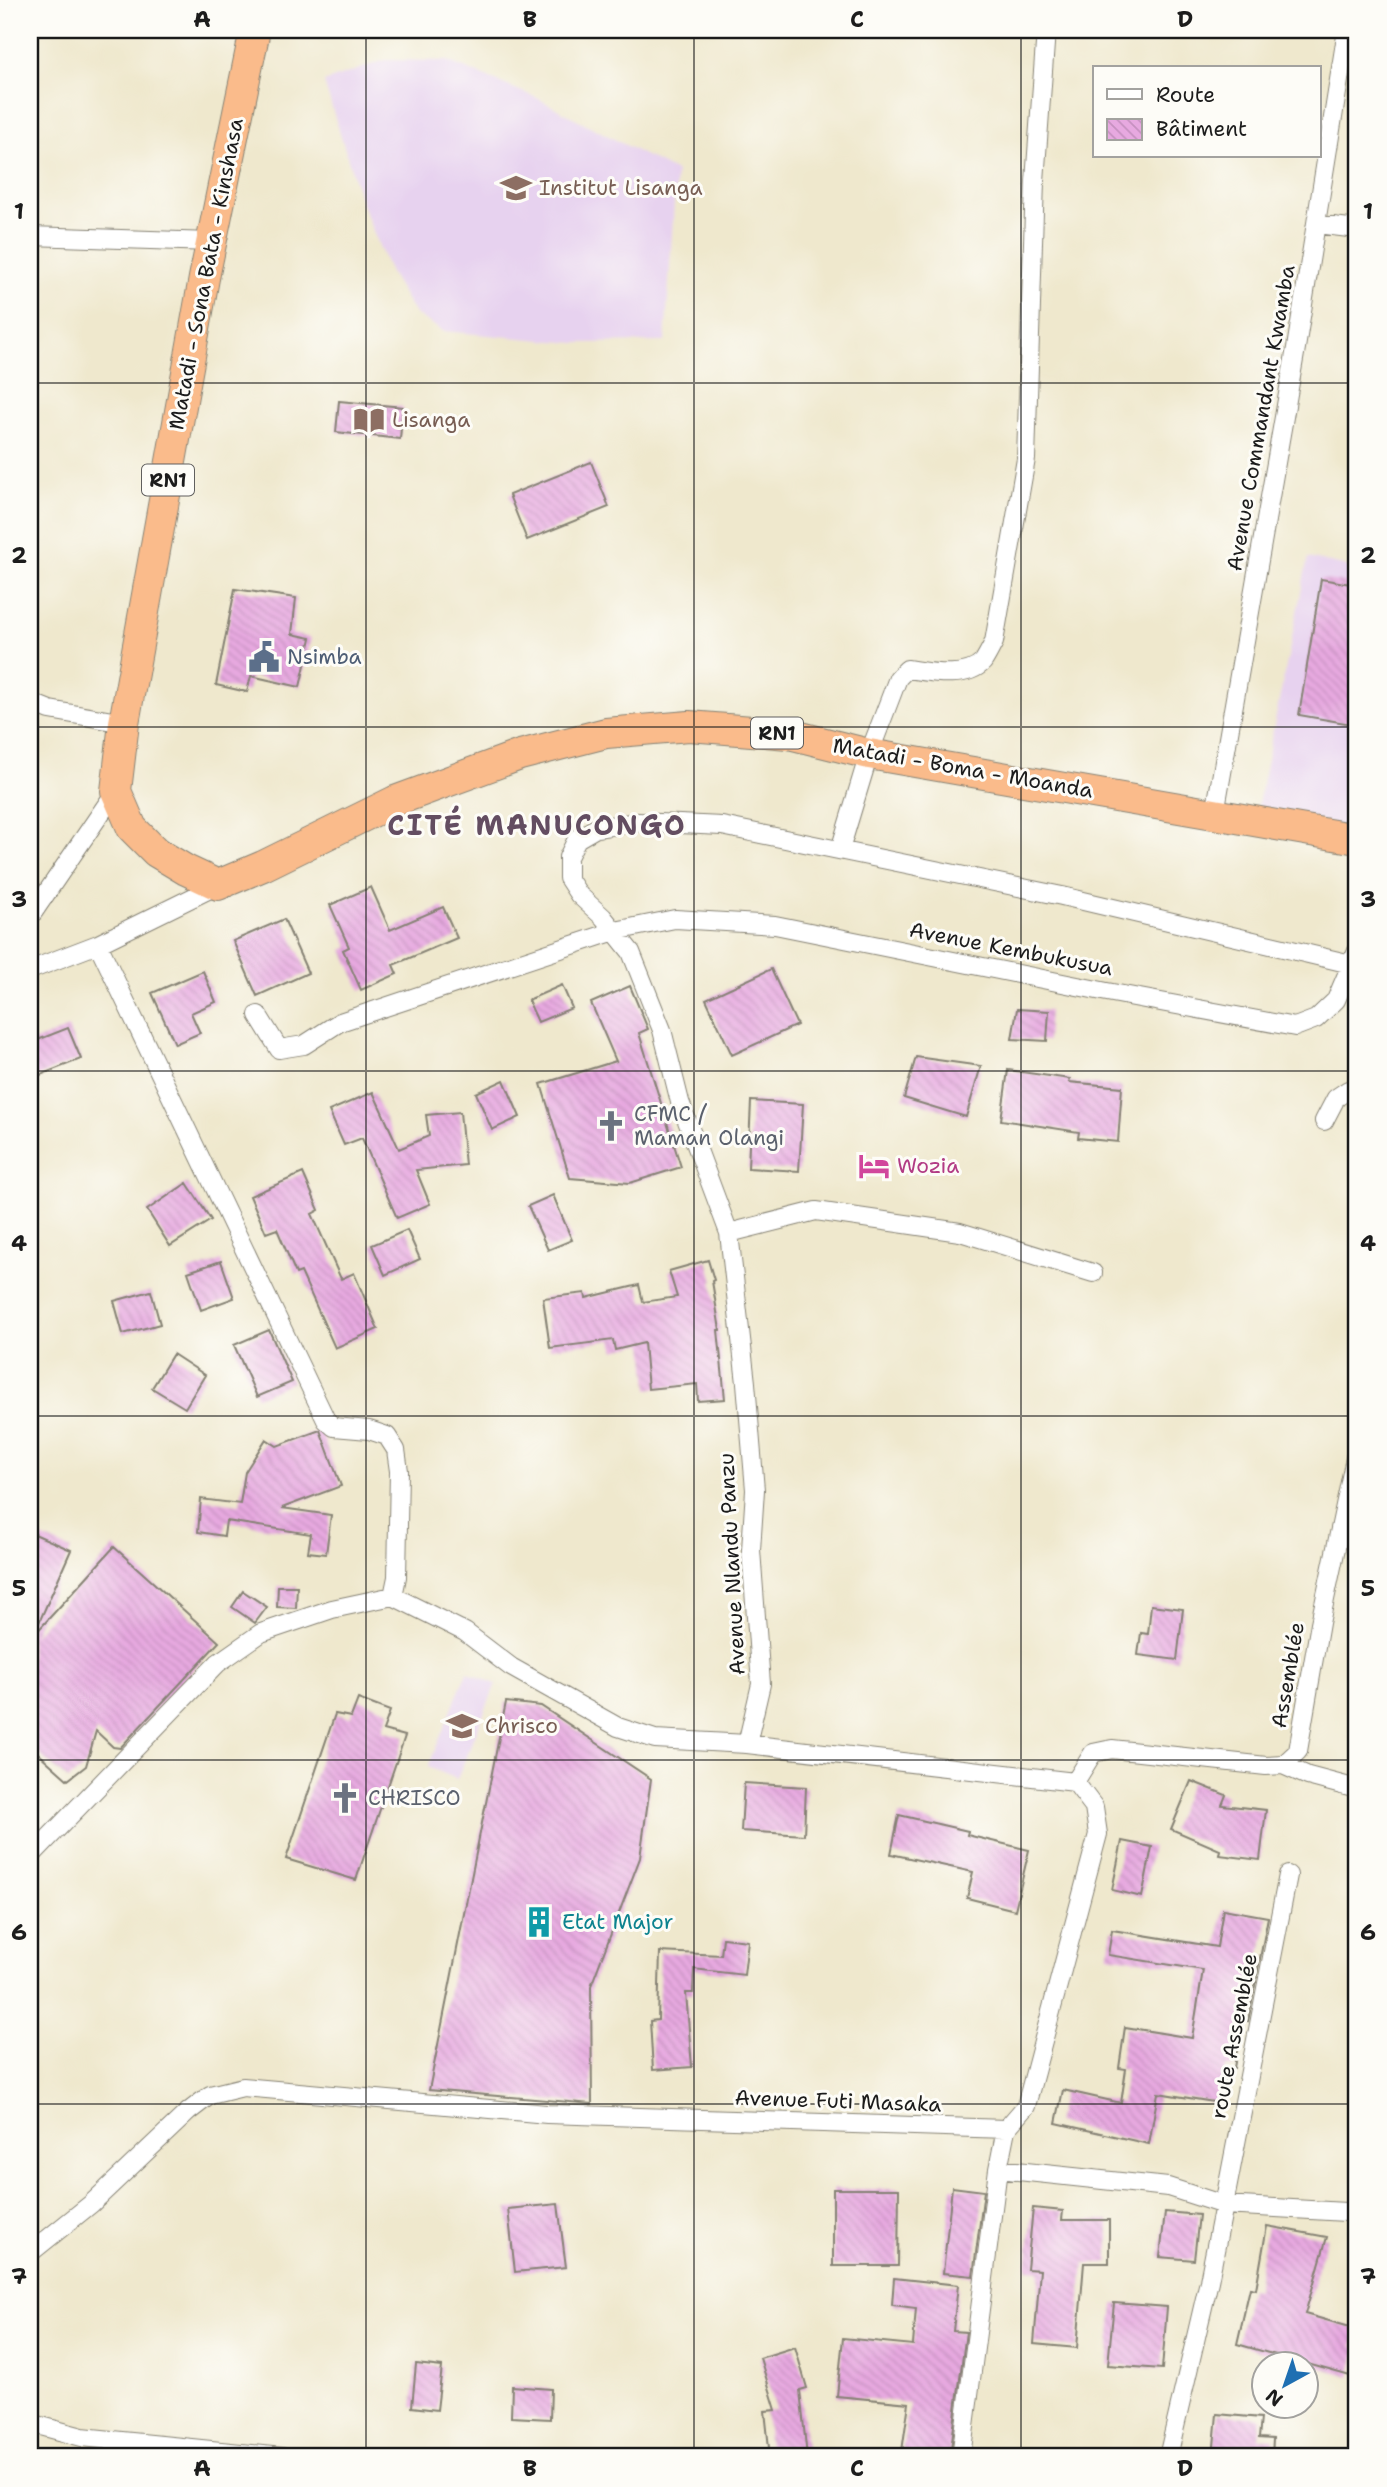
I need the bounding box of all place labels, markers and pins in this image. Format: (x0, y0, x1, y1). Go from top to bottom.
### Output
school or university icon: Institut Lisanga (499, 171, 533, 205)
place label: Institut Lisanga (539, 174, 703, 202)
library icon: Lisanga (352, 403, 386, 437)
place label: Lisanga (392, 406, 470, 434)
public building icon: Nsimba (247, 640, 281, 674)
place label: Nsimba (287, 643, 362, 671)
place label: CFMC / Maman Olangi (634, 1100, 784, 1152)
church icon: CFMC / Maman Olangi (594, 1109, 628, 1143)
hotel icon: Wozia (857, 1149, 891, 1183)
place label: Wozia (897, 1152, 959, 1180)
school or university icon: Chrisco (445, 1709, 479, 1743)
place label: Chrisco (485, 1712, 558, 1740)
church icon: CHRISCO (328, 1781, 362, 1815)
place label: CHRISCO (368, 1784, 461, 1812)
building icon: Etat Major (522, 1905, 556, 1939)
place label: Etat Major (562, 1908, 673, 1936)

